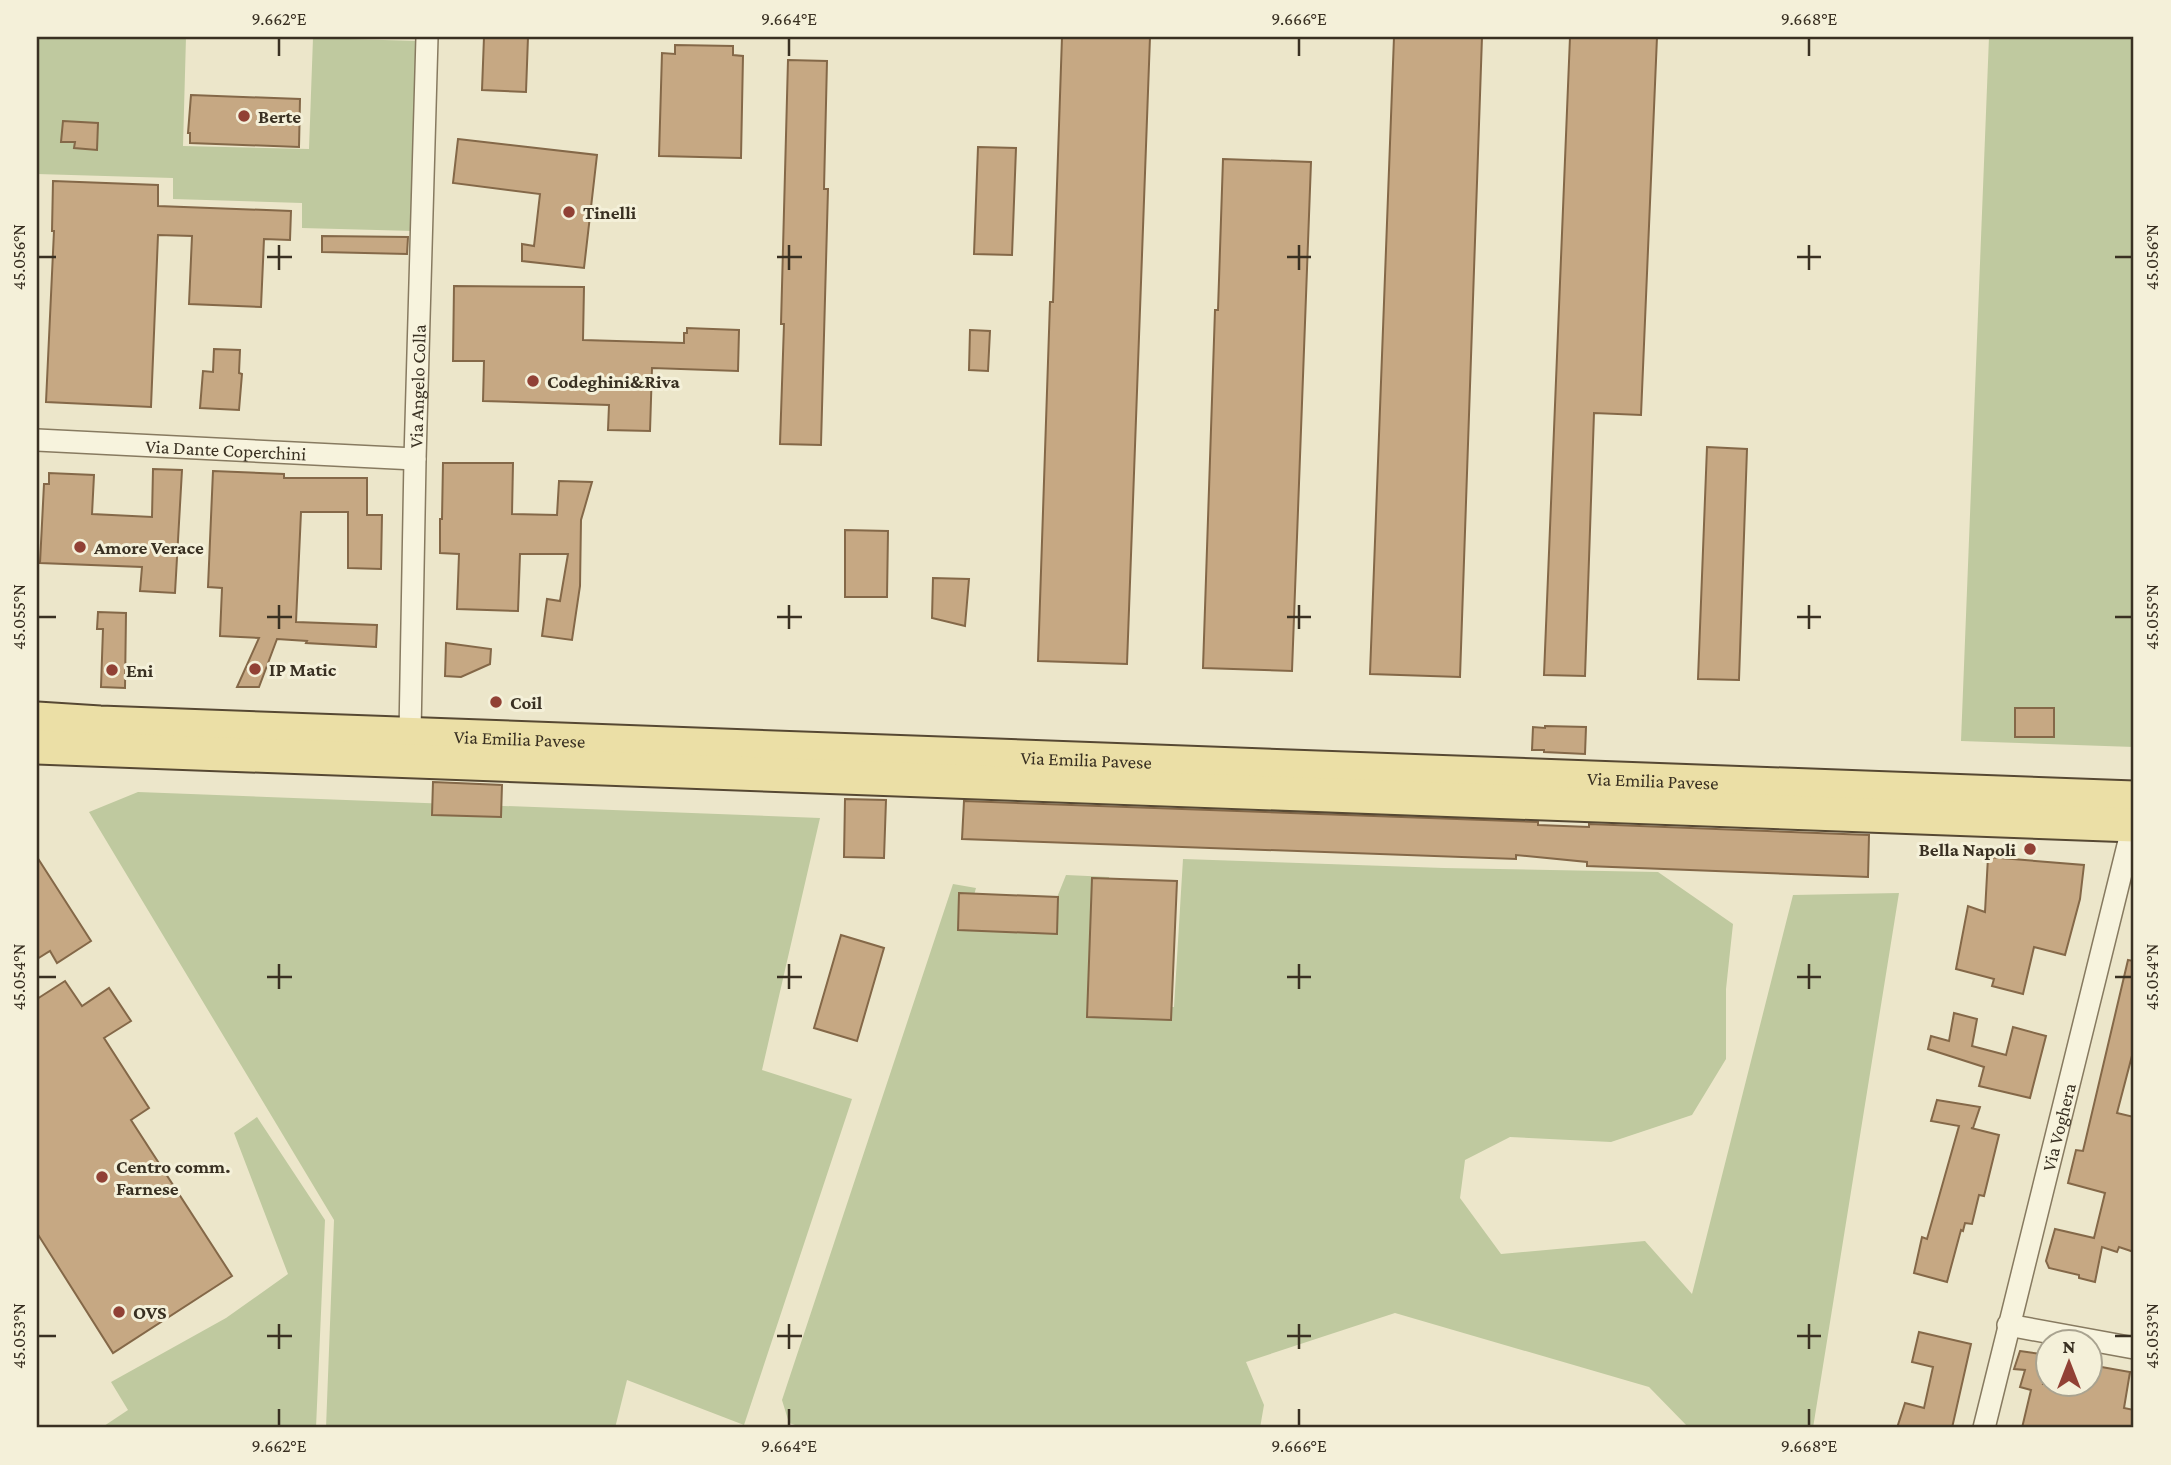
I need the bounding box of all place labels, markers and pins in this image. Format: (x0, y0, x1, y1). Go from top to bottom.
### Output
place label: Berte (258, 106, 301, 127)
marker: Berte (236, 108, 252, 124)
place label: Tinelli (583, 202, 637, 223)
marker: Tinelli (561, 204, 577, 220)
place label: Codeghini&Riva (547, 371, 681, 392)
marker: Codeghini&Riva (525, 373, 541, 389)
place label: Amore Verace (93, 537, 204, 558)
marker: Amore Verace (72, 539, 88, 555)
place label: IP Matic (269, 659, 337, 680)
place label: Eni (126, 660, 154, 681)
marker: IP Matic (247, 661, 263, 677)
marker: Eni (104, 662, 120, 678)
place label: Coil (510, 692, 543, 713)
marker: Coil (488, 694, 504, 710)
place label: Bella Napoli (1919, 839, 2016, 860)
marker: Bella Napoli (2022, 841, 2038, 857)
place label: Centro comm. Farnese (116, 1156, 230, 1199)
marker: Centro comm. Farnese (94, 1169, 110, 1185)
place label: OVS (133, 1302, 167, 1323)
marker: OVS (111, 1304, 127, 1320)

